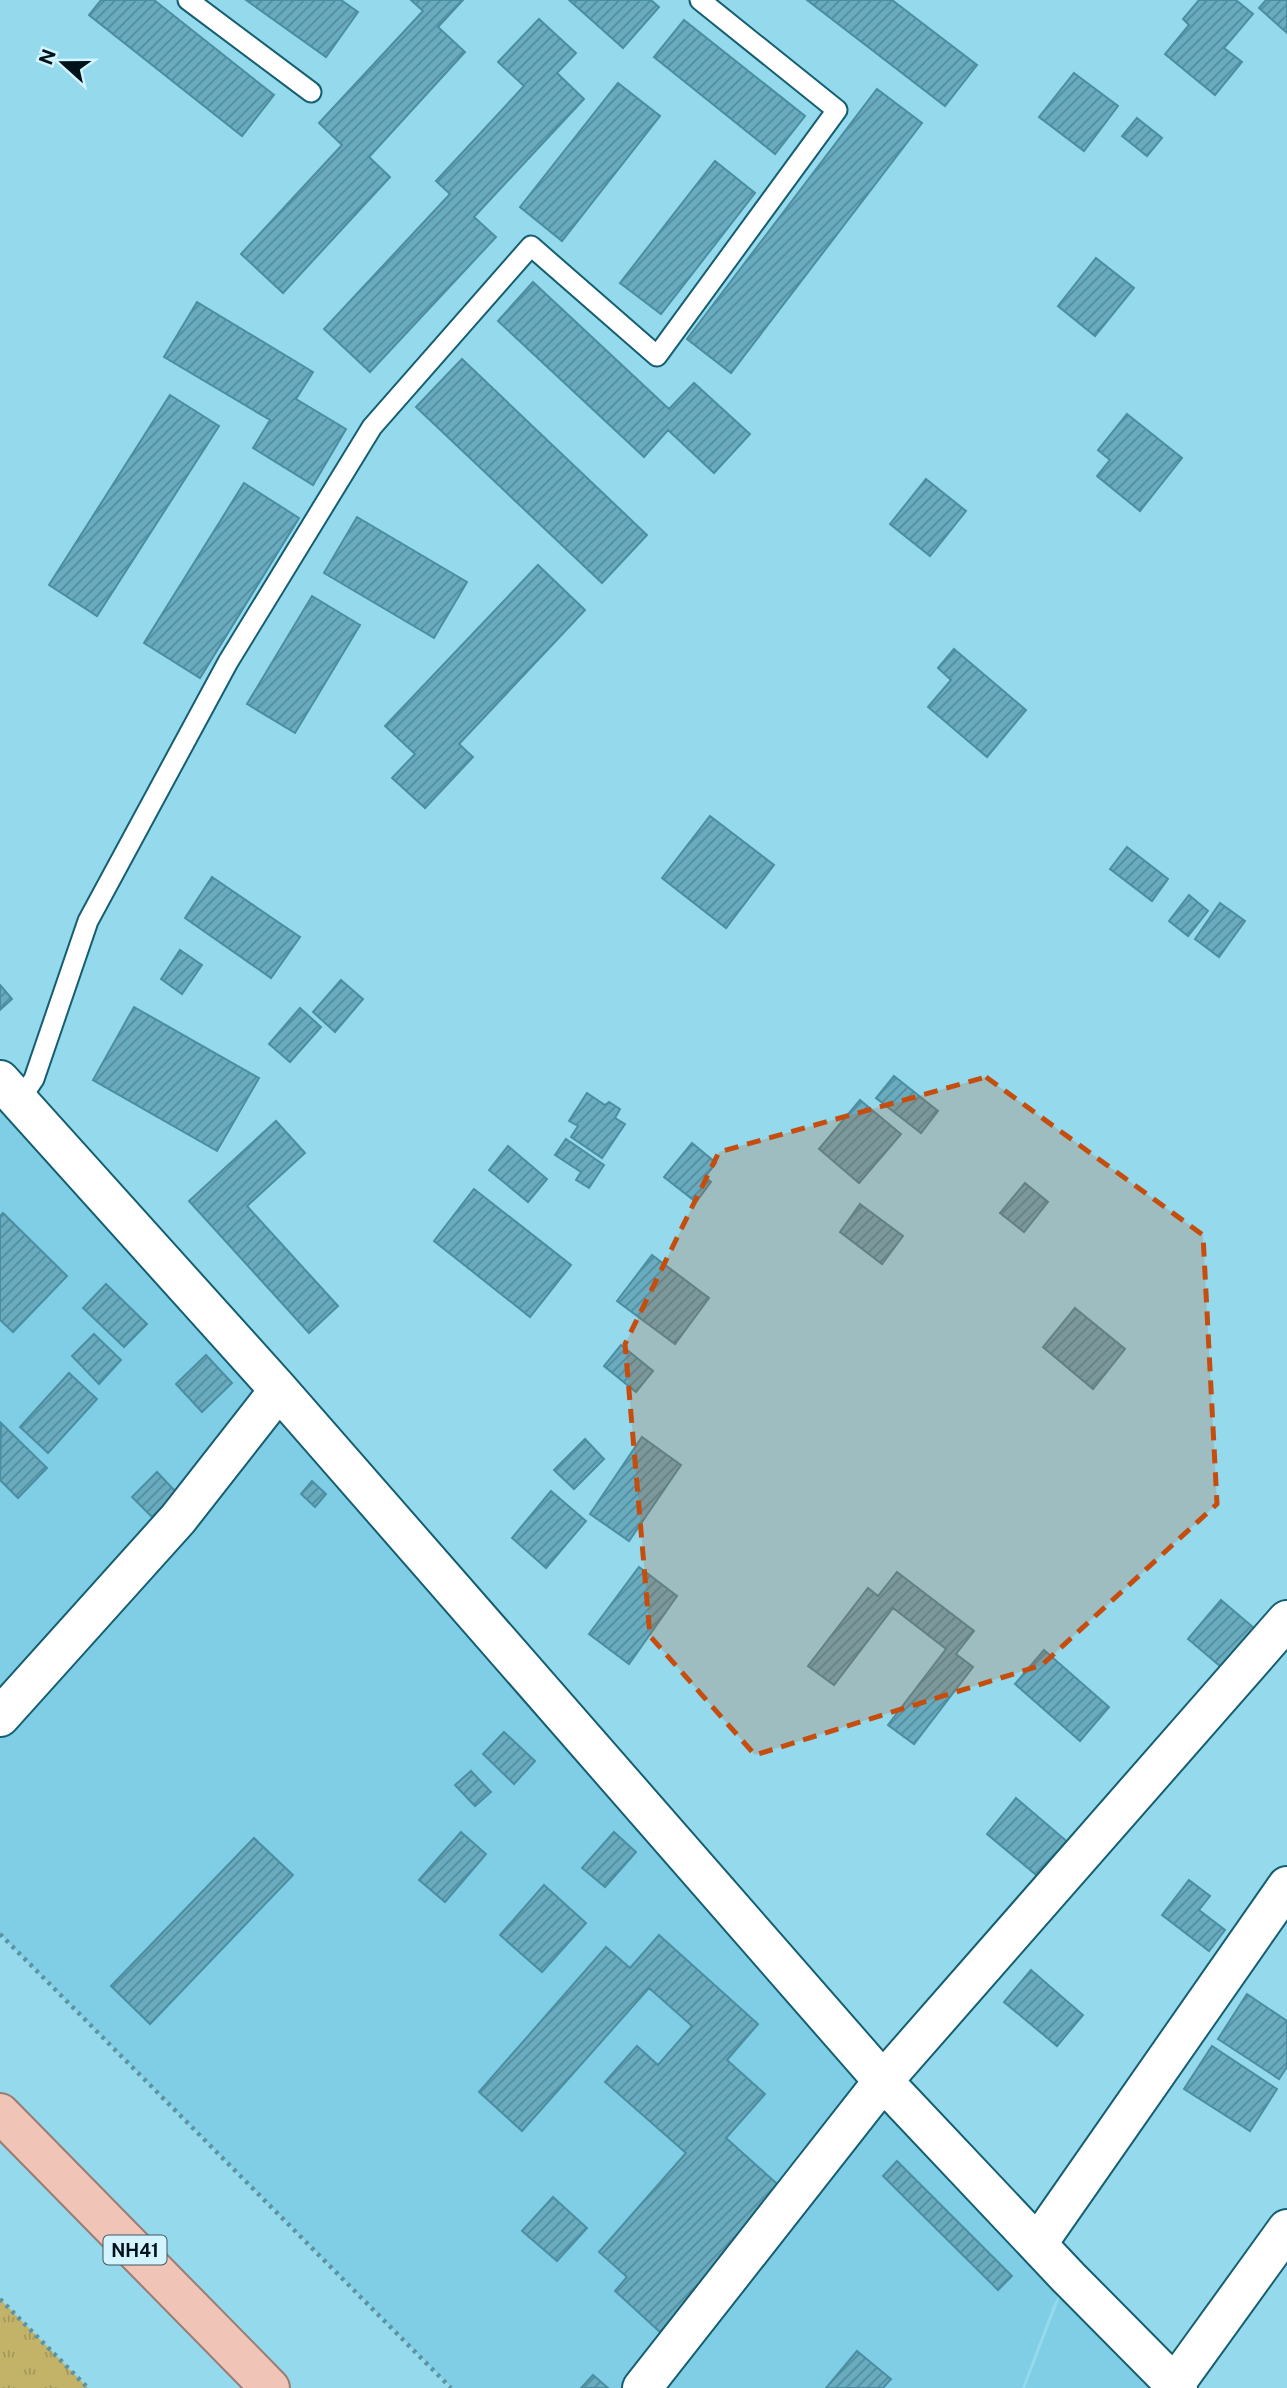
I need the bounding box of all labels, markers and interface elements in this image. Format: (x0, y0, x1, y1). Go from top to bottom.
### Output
north arrow (28, 28, 98, 98)
text: N (34, 46, 60, 68)
road number: NH41 (104, 2236, 166, 2264)

